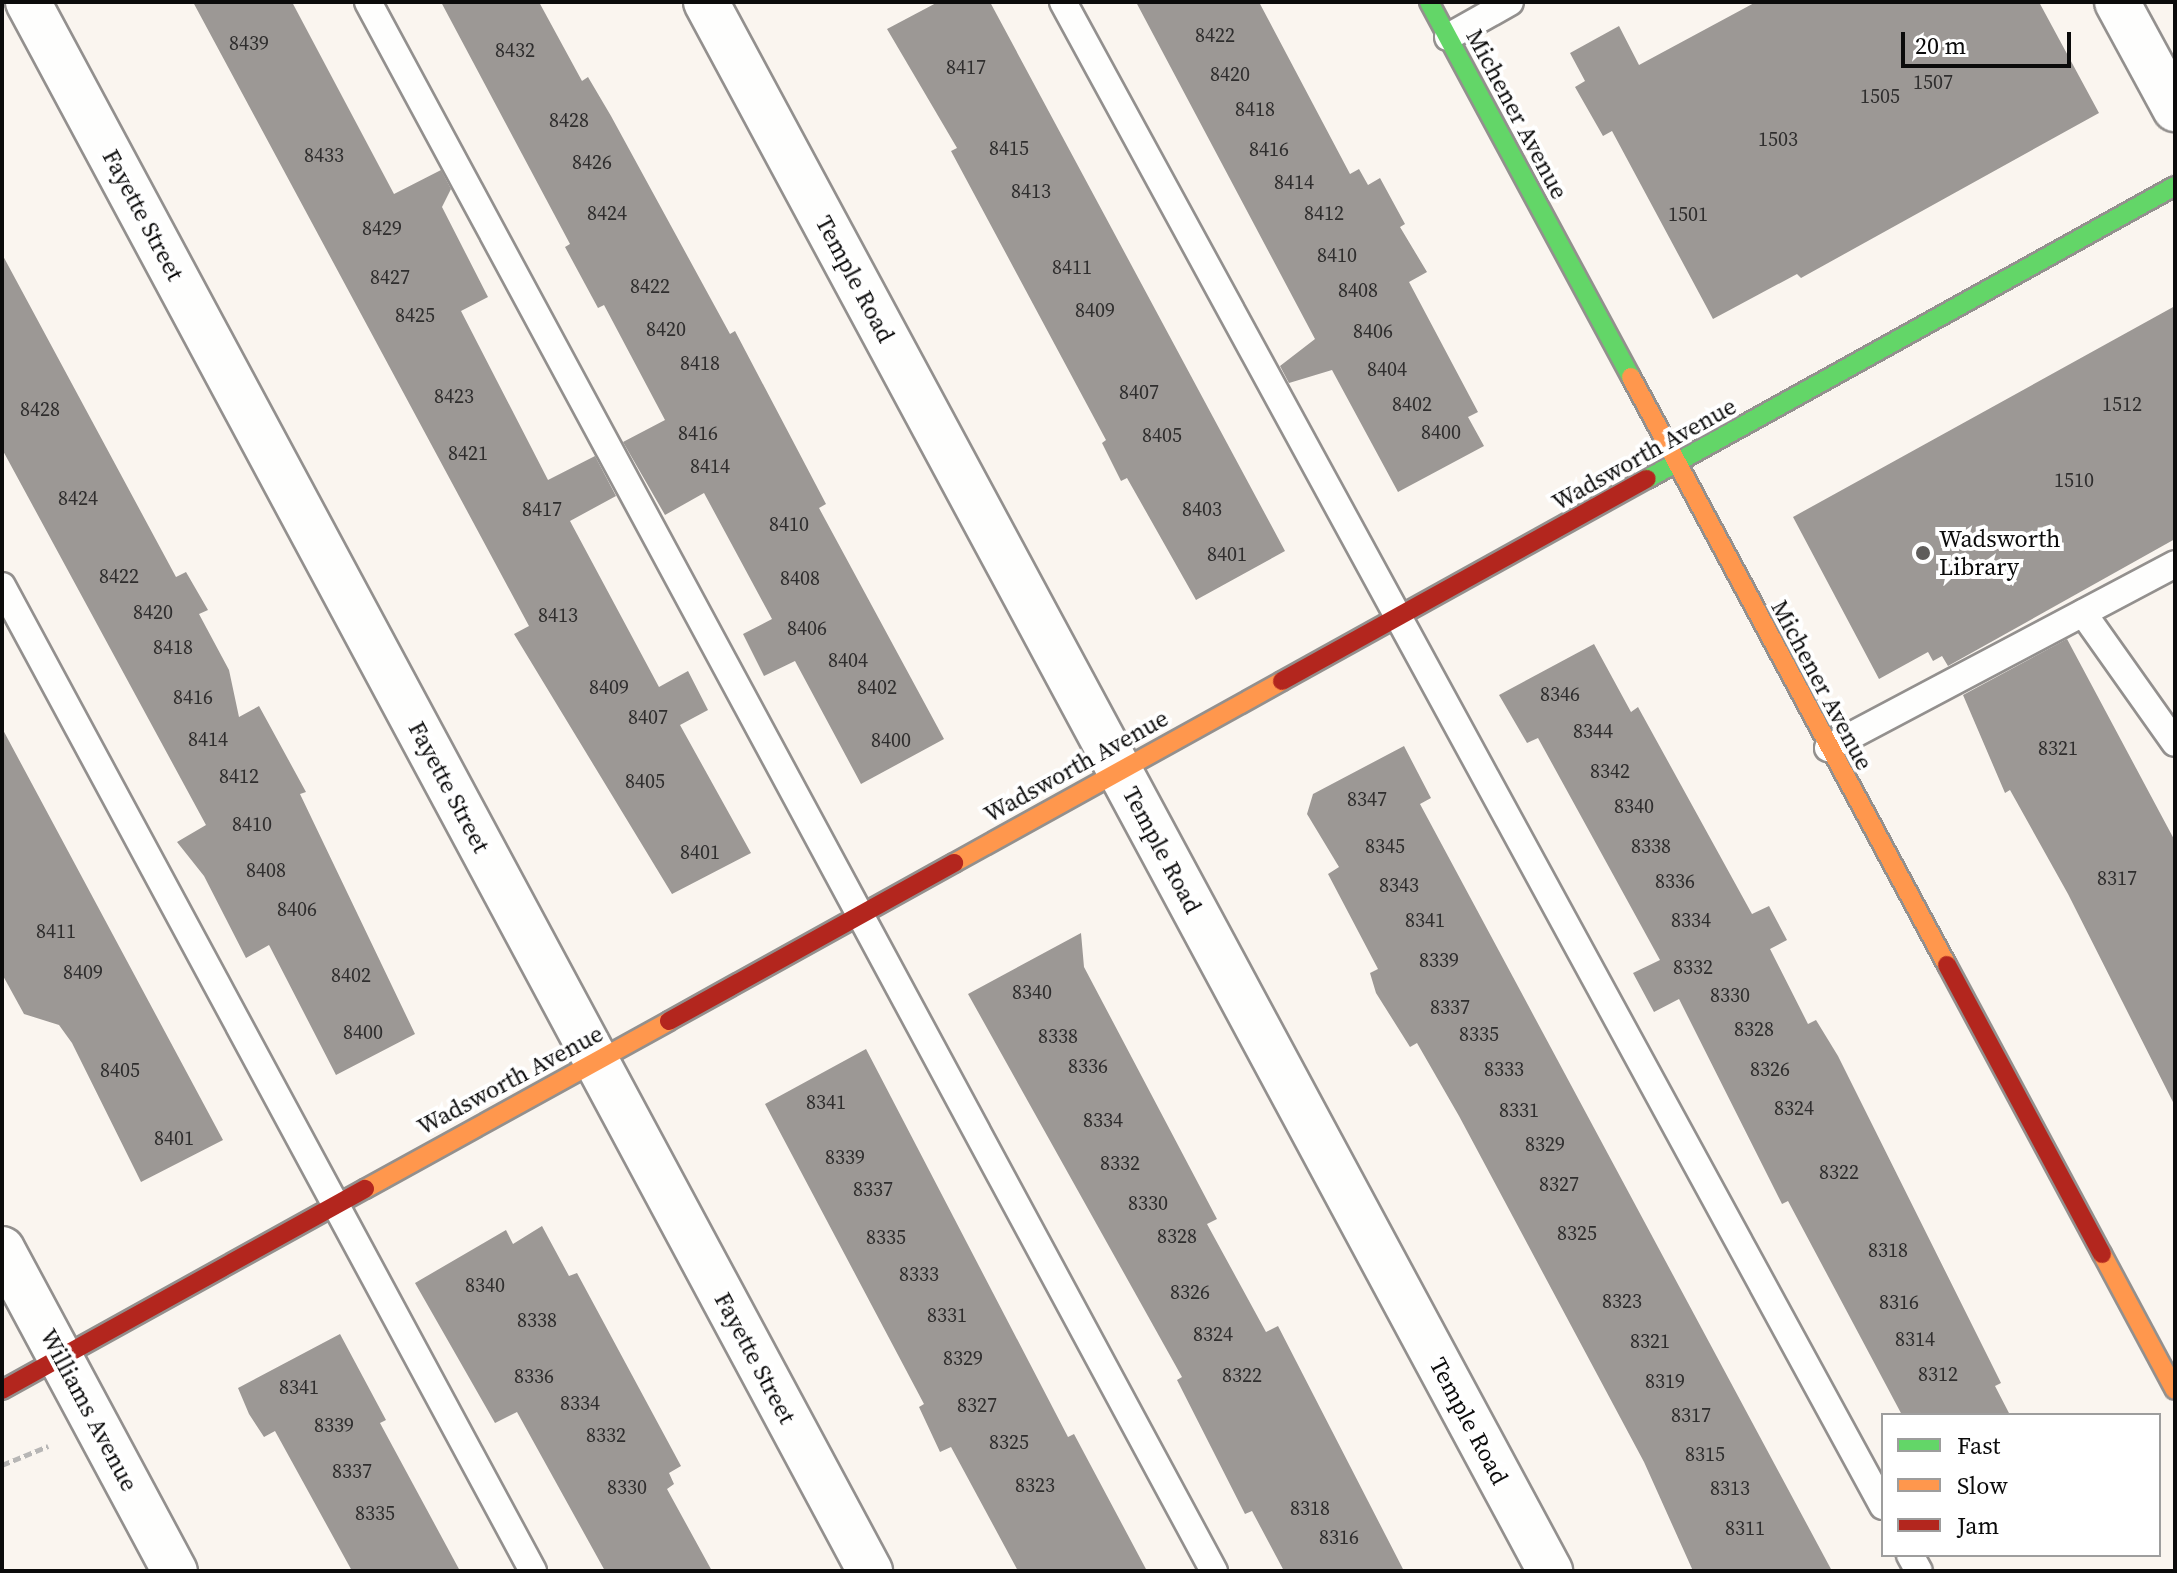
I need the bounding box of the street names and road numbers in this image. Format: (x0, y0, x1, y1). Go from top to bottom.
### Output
street label: Michener Avenue (1460, 24, 1574, 204)
street label: Fayette Street (96, 144, 190, 286)
street label: Temple Road (810, 211, 900, 347)
street label: Wadsworth Avenue (1547, 391, 1741, 517)
street label: Michener Avenue (1765, 595, 1879, 775)
street label: Wadsworth Avenue (979, 703, 1173, 829)
street label: Fayette Street (402, 716, 496, 858)
street label: Temple Road (1117, 782, 1207, 918)
street label: Wadsworth Avenue (412, 1019, 608, 1141)
street label: Fayette Street (708, 1287, 802, 1429)
street label: Williams Avenue (34, 1324, 144, 1496)
street label: Temple Road (1424, 1353, 1514, 1489)

